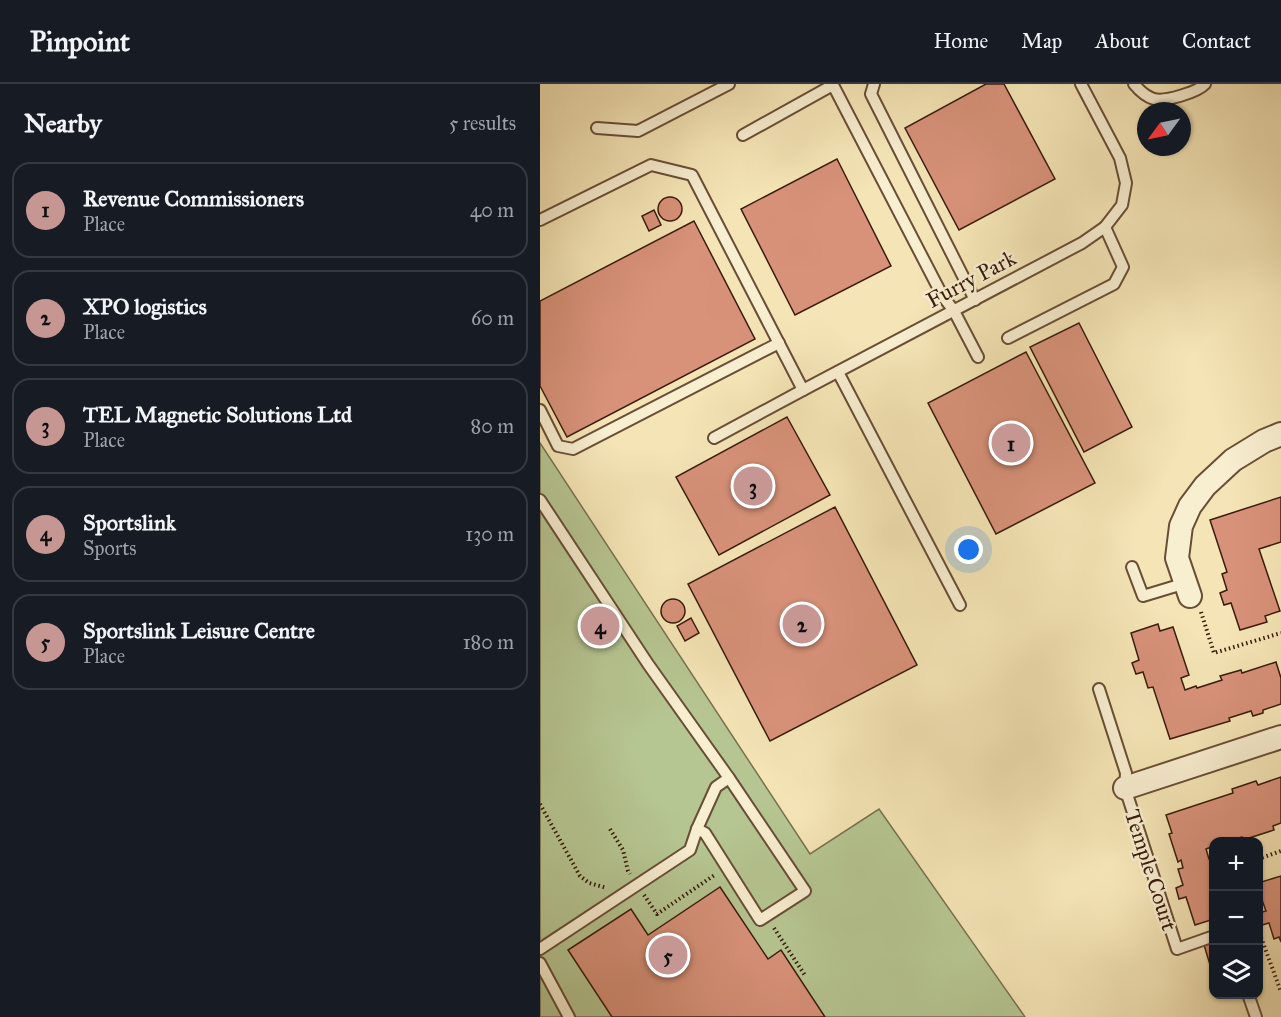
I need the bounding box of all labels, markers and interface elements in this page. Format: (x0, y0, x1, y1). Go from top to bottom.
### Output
text: Pinpoint (30, 24, 130, 59)
text: Home (933, 28, 988, 54)
text: Map (1021, 28, 1062, 54)
text: About (1095, 28, 1149, 54)
text: Contact (1182, 28, 1251, 54)
north arrow (1137, 102, 1191, 156)
text: Nearby (24, 107, 102, 139)
text: 5 results (449, 111, 516, 135)
text: Revenue Commissioners (83, 185, 304, 212)
text: 1 (42, 198, 49, 222)
text: 40 m (470, 198, 514, 222)
text: Place (83, 212, 125, 236)
street label: Furry Park (922, 244, 1021, 314)
text: XPO logistics (83, 293, 207, 320)
text: 2 (41, 306, 50, 330)
text: 60 m (471, 306, 514, 330)
text: Place (83, 320, 125, 344)
text: TEL Magnetic Solutions Ltd (83, 401, 352, 428)
text: 3 (42, 414, 50, 438)
text: 80 m (471, 414, 514, 438)
pin: 1 (992, 420, 1030, 466)
text: Place (83, 428, 125, 452)
pin: 3 (734, 464, 772, 508)
text: Sportslink (83, 509, 176, 536)
text: 4 (40, 522, 51, 546)
text: 130 m (465, 522, 514, 546)
your location (954, 535, 983, 564)
text: Sports (83, 536, 137, 560)
pin: 2 (782, 602, 822, 646)
pin: 4 (580, 604, 620, 648)
text: Sportslink Leisure Centre (83, 617, 315, 644)
text: 5 (41, 630, 50, 654)
text: 180 m (463, 630, 514, 654)
text: Place (83, 644, 125, 668)
street label: Temple Court (1119, 806, 1183, 934)
map controls (1209, 837, 1263, 999)
button: + (1209, 837, 1263, 891)
button: − (1209, 891, 1263, 945)
pin: 5 (648, 932, 688, 978)
button: layers (1209, 945, 1263, 999)

